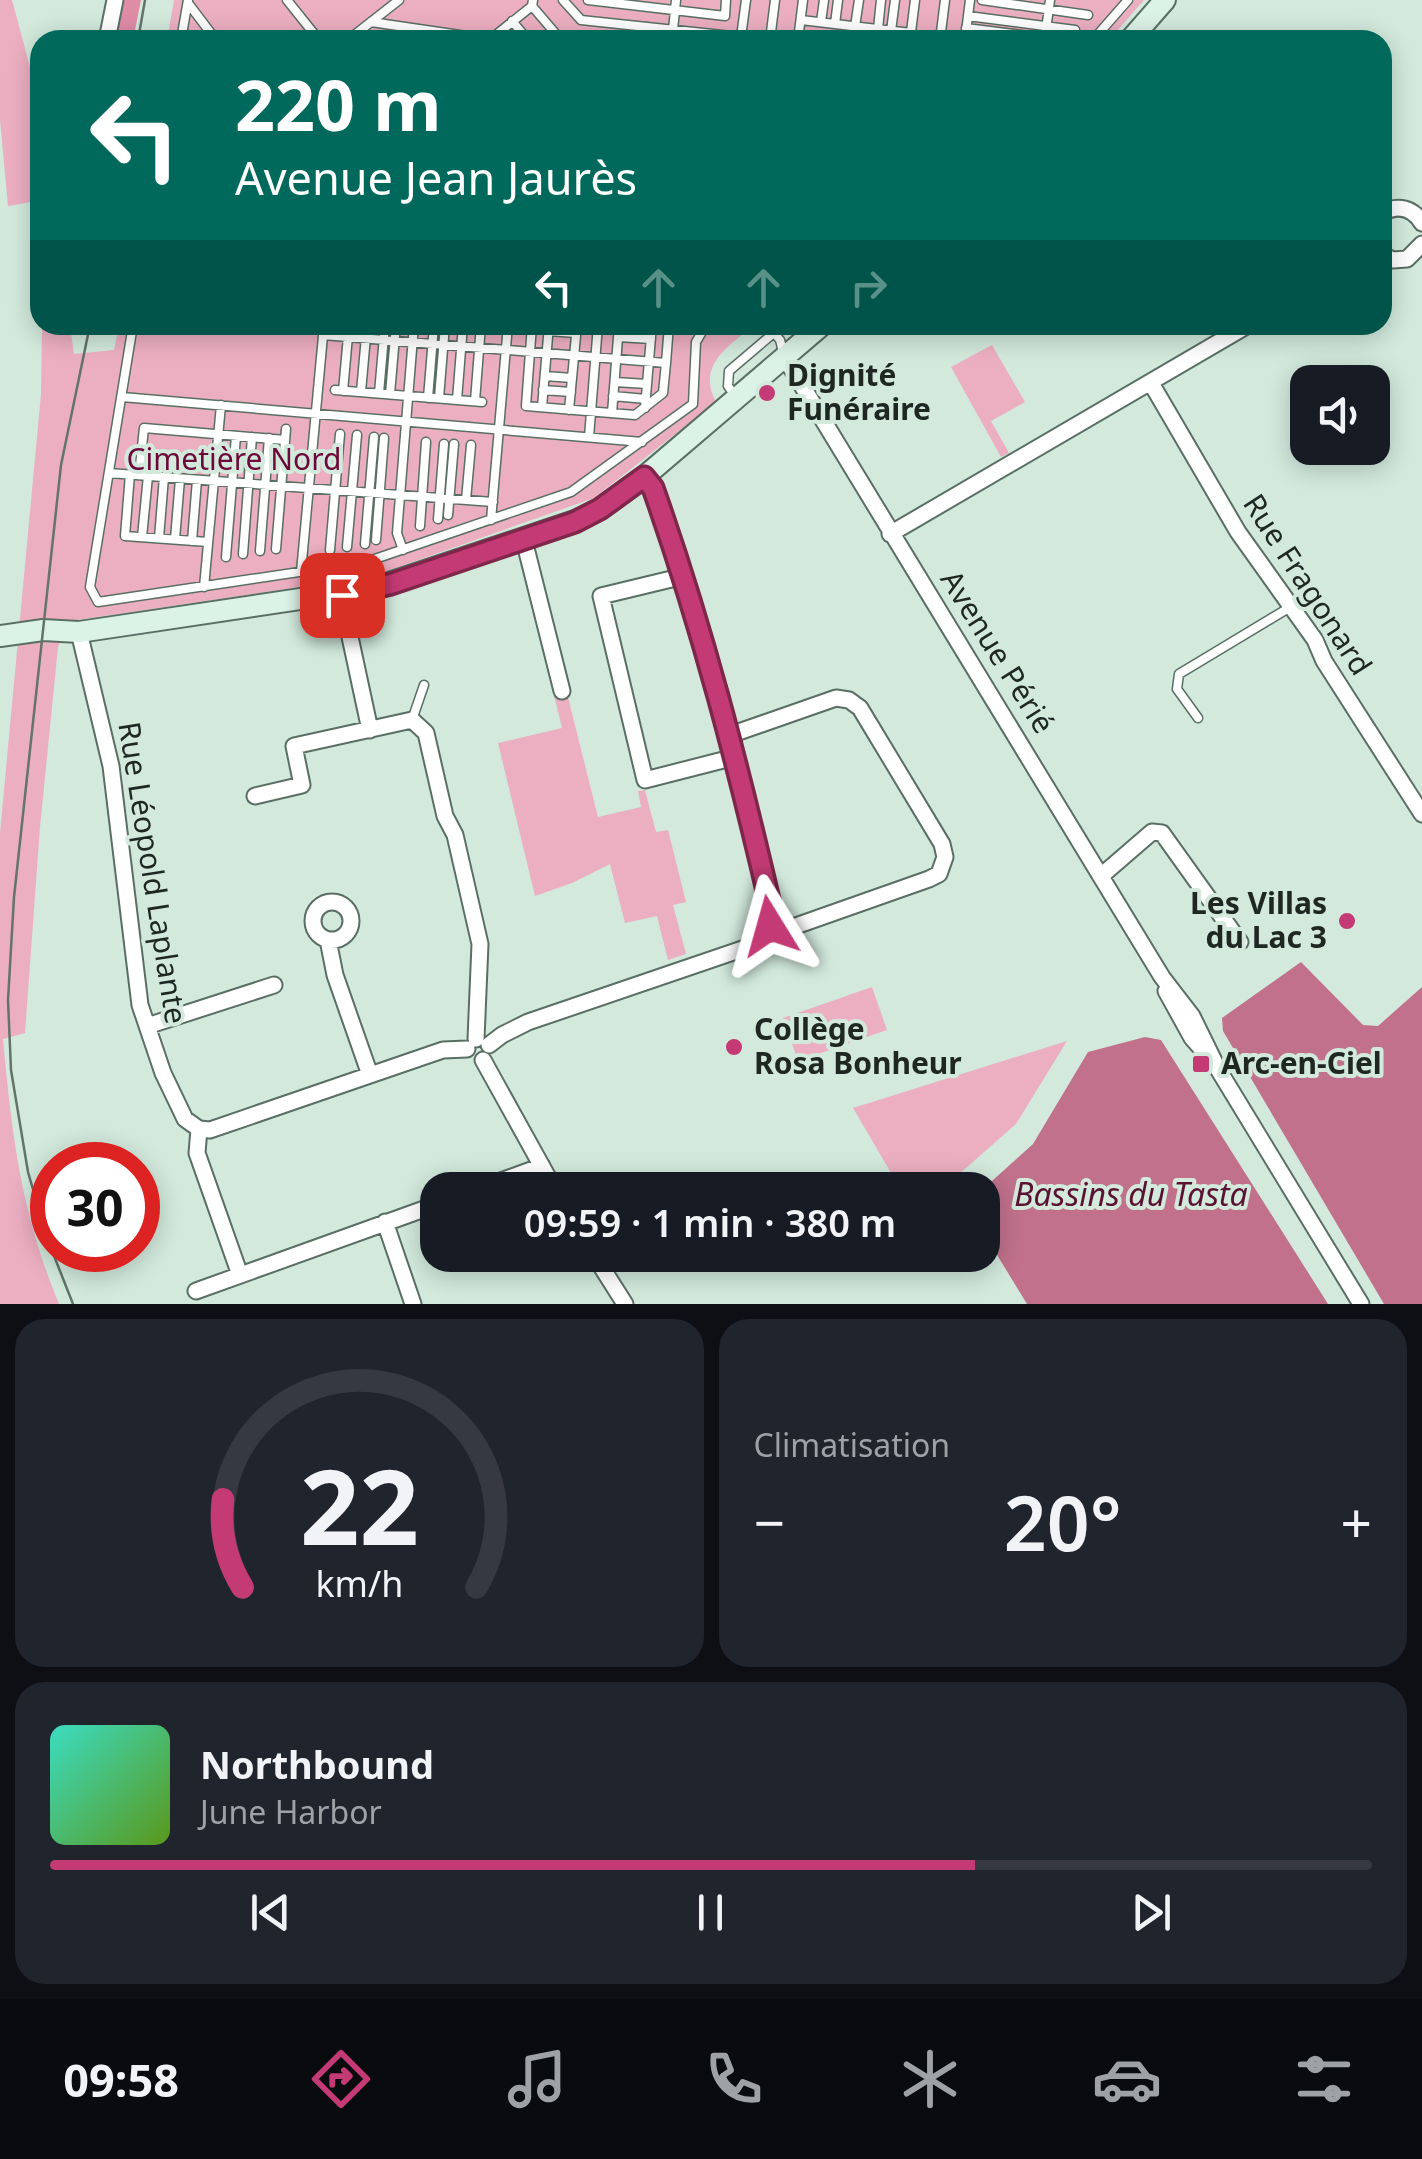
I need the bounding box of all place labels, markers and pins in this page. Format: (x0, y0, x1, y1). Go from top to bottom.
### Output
place label: Dignité Funéraire (787, 354, 931, 429)
marker: Dignité Funéraire (756, 382, 778, 404)
pin (300, 553, 385, 638)
place label: Les Villas du Lac 3 (1190, 882, 1327, 957)
marker: Les Villas du Lac 3 (1336, 910, 1358, 932)
place label: Collège Rosa Bonheur (754, 1008, 962, 1083)
marker: Collège Rosa Bonheur (723, 1036, 745, 1058)
place label: Arc-en-Ciel (1221, 1042, 1382, 1083)
marker: Arc-en-Ciel (1190, 1053, 1212, 1075)

